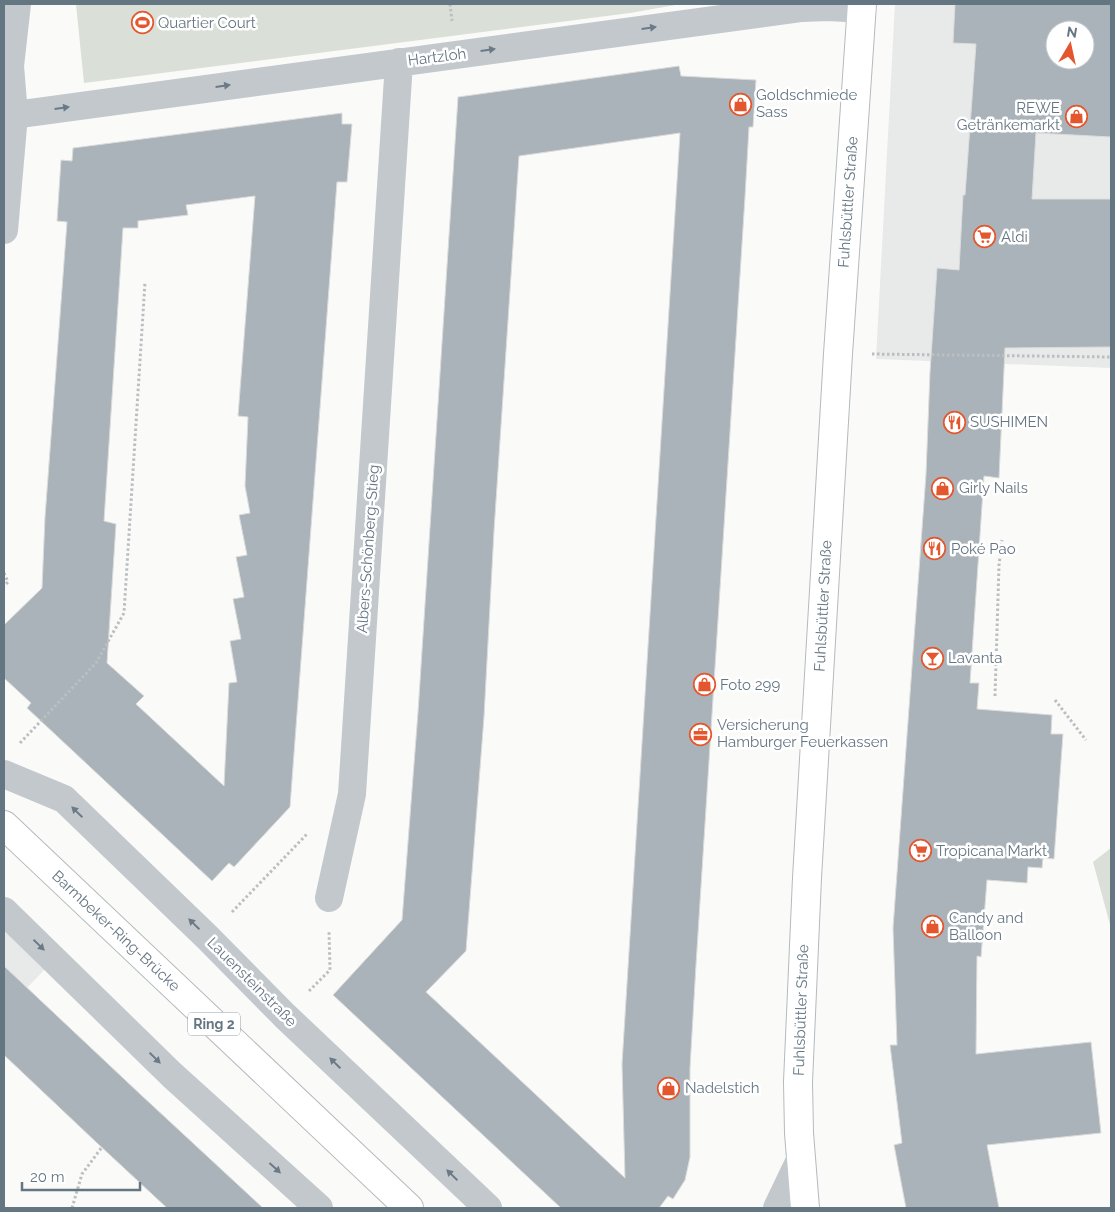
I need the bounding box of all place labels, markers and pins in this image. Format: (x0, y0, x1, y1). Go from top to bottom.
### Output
sports icon: Quartier Court (130, 11, 154, 35)
place label: Quartier Court (158, 14, 256, 32)
place label: Goldschmiede Sass (756, 86, 857, 121)
shop icon: Goldschmiede Sass (728, 92, 752, 116)
place label: REWE Getränkemarkt (957, 99, 1060, 134)
shop icon: REWE Getränkemarkt (1064, 105, 1088, 129)
supermarket icon: Aldi (973, 225, 997, 249)
place label: Aldi (1001, 228, 1028, 246)
restaurant icon: SUSHIMEN (942, 410, 966, 434)
place label: SUSHIMEN (970, 413, 1048, 431)
shop icon: Girly Nails (931, 476, 955, 500)
place label: Girly Nails (959, 479, 1028, 497)
restaurant icon: Poké Pao (923, 537, 947, 561)
place label: Poké Pao (951, 540, 1016, 558)
bar icon: Lavanta (920, 646, 944, 670)
place label: Lavanta (948, 649, 1003, 667)
shop icon: Foto 299 (692, 673, 716, 697)
place label: Foto 299 (720, 676, 780, 694)
place label: Versicherung Hamburger Feuerkassen (717, 716, 888, 751)
office icon: Versicherung Hamburger Feuerkassen (689, 722, 713, 746)
supermarket icon: Tropicana Markt (908, 839, 932, 863)
place label: Tropicana Markt (936, 842, 1047, 860)
place label: Candy and Balloon (949, 909, 1023, 944)
shop icon: Candy and Balloon (921, 915, 945, 939)
shop icon: Nadelstich (657, 1076, 681, 1100)
place label: Nadelstich (685, 1079, 759, 1097)

